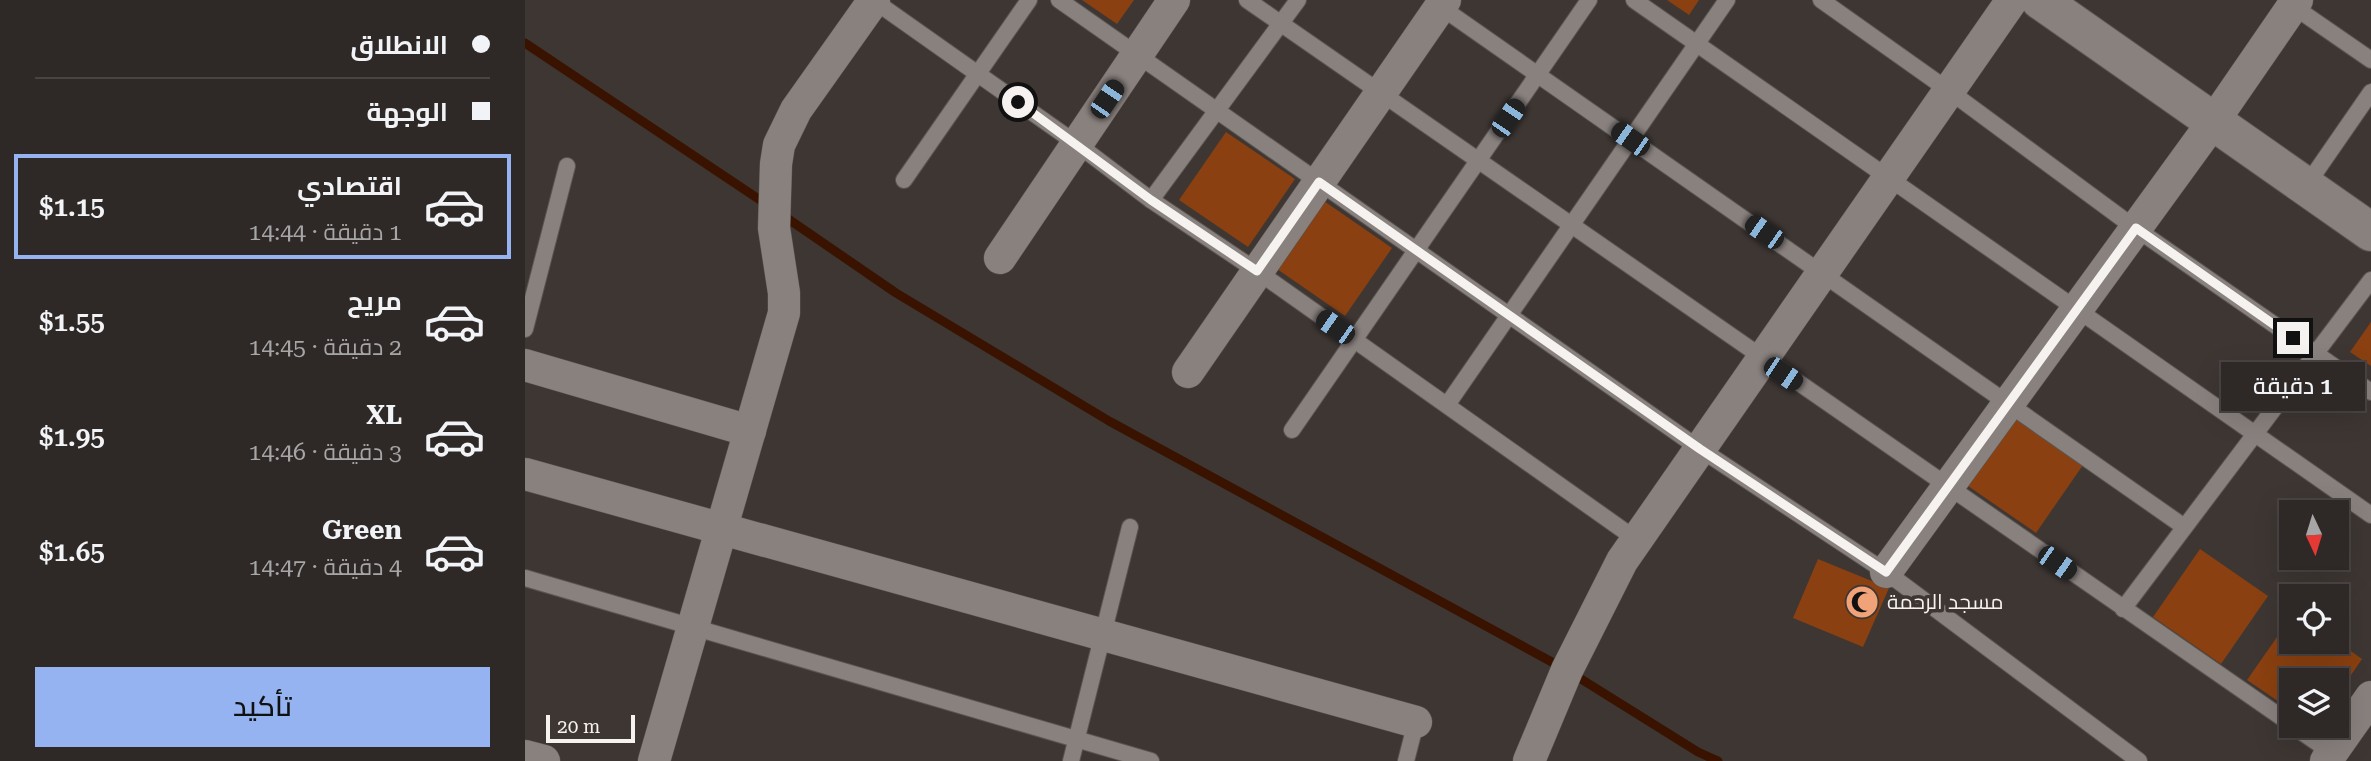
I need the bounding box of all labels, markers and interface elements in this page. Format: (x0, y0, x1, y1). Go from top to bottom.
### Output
text: الانطلاق (350, 30, 448, 60)
car (1087, 76, 1128, 122)
route start (1002, 86, 1034, 118)
car (1488, 95, 1529, 141)
text: الوجهة (367, 97, 448, 127)
car (1607, 118, 1654, 160)
text: اقتصادي (297, 171, 402, 201)
icon: car (423, 175, 486, 238)
text: $1.15 (39, 192, 105, 222)
car (1741, 211, 1788, 253)
text: 1 دقيقة · 14:44 (249, 219, 402, 246)
text: مريح (347, 286, 402, 316)
icon: car (423, 290, 486, 353)
car (1312, 306, 1359, 348)
text: $1.55 (39, 307, 105, 337)
route end (2277, 322, 2309, 354)
text: 2 دقيقة · 14:45 (249, 334, 402, 361)
car (1760, 354, 1807, 394)
callout: 1 دقيقة (2221, 362, 2365, 412)
text: 1 دقيقة (2253, 373, 2333, 400)
text: XL (366, 400, 402, 430)
icon: car (423, 405, 486, 468)
text: $1.95 (39, 422, 105, 452)
text: 3 دقيقة · 14:46 (249, 439, 402, 466)
north arrow (2279, 500, 2349, 570)
map controls (2279, 500, 2349, 738)
text: Green (322, 515, 402, 545)
icon: car (423, 520, 486, 583)
text: $1.65 (39, 537, 105, 567)
car (2034, 542, 2081, 584)
text: 4 دقيقة · 14:47 (249, 554, 402, 581)
mosque icon: مسجد الرحمة (1843, 583, 1881, 621)
button: locate (2279, 584, 2349, 654)
place label: مسجد الرحمة (1887, 590, 2003, 614)
button: تأكيد (35, 667, 490, 747)
button: layers (2279, 668, 2349, 738)
scale bar (546, 712, 635, 744)
text: 20 m (557, 715, 600, 738)

